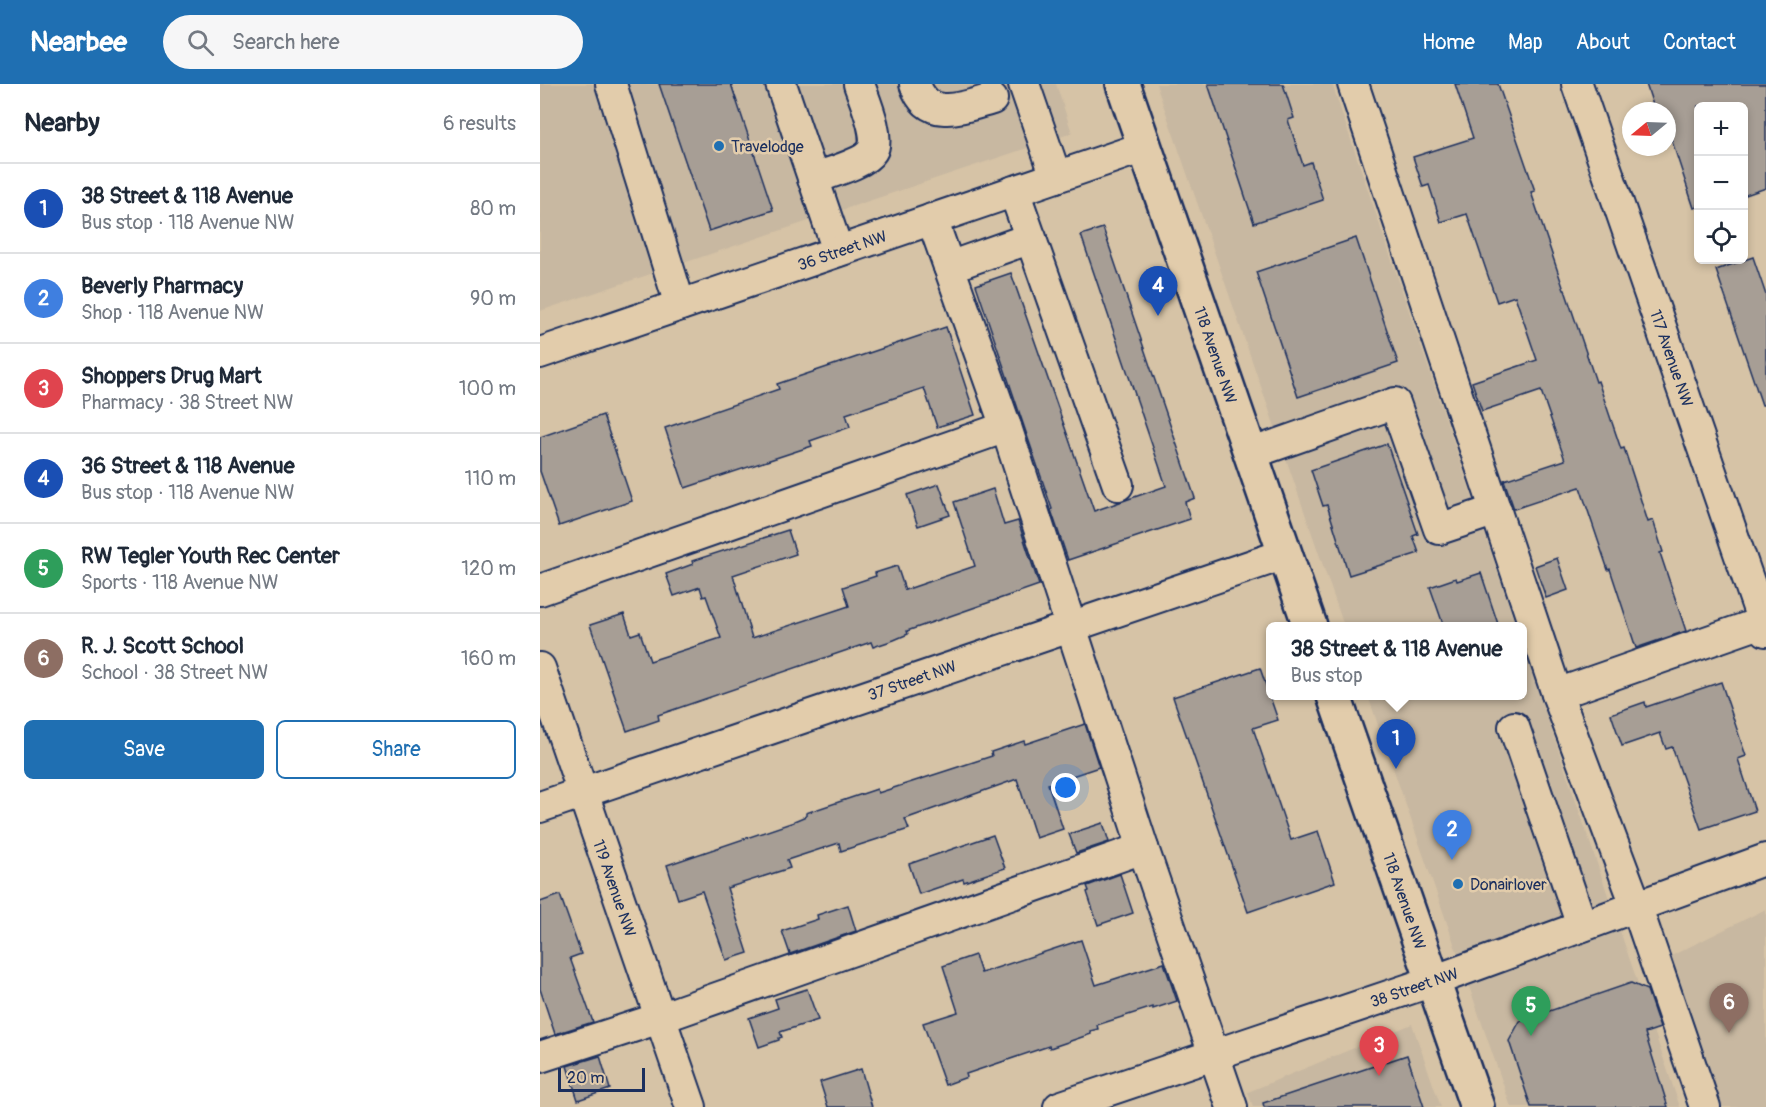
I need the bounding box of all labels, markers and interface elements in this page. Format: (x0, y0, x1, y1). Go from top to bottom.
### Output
search box (163, 15, 583, 69)
text: Nearbee (30, 25, 127, 60)
icon: search (184, 26, 217, 59)
text: Search here (232, 28, 340, 56)
text: Home (1422, 29, 1475, 56)
text: Map (1508, 29, 1543, 56)
text: About (1576, 29, 1630, 56)
text: Contact (1663, 29, 1736, 56)
north arrow (1622, 102, 1676, 156)
map controls (1694, 102, 1748, 264)
button: + (1694, 102, 1748, 156)
text: Nearby (24, 107, 100, 139)
text: 6 results (443, 111, 516, 136)
place label: Travelodge (731, 137, 804, 157)
marker: Travelodge (712, 139, 726, 153)
button: − (1694, 156, 1748, 210)
text: 38 Street & 118 Avenue (81, 182, 293, 210)
text: 1 (40, 196, 47, 221)
text: 80 m (470, 196, 516, 221)
text: Bus stop · 118 Avenue NW (81, 210, 295, 235)
button: locate (1694, 210, 1748, 264)
street label: 36 Street NW (795, 226, 890, 276)
pin: 4 (1138, 266, 1178, 316)
text: Beverly Pharmacy (81, 272, 243, 300)
text: 2 (38, 286, 49, 311)
text: 90 m (470, 286, 516, 311)
text: Shop · 118 Avenue NW (81, 300, 264, 325)
street label: 118 Avenue NW (1189, 304, 1241, 406)
street label: 117 Avenue NW (1645, 307, 1697, 410)
text: Shoppers Drug Mart (81, 362, 262, 390)
text: 3 (38, 376, 49, 401)
text: 100 m (459, 376, 516, 401)
text: Pharmacy · 38 Street NW (81, 390, 294, 415)
text: 36 Street & 118 Avenue (81, 452, 295, 480)
text: 4 (38, 466, 49, 491)
text: 110 m (465, 466, 516, 491)
text: Bus stop · 118 Avenue NW (81, 480, 295, 505)
text: RW Tegler Youth Rec Center (81, 542, 340, 570)
text: 5 (38, 556, 49, 581)
text: 120 m (461, 556, 516, 581)
text: Sports · 118 Avenue NW (81, 570, 279, 595)
popup (1266, 622, 1527, 700)
text: R. J. Scott School (81, 632, 244, 660)
text: 38 Street & 118 Avenue (1291, 635, 1502, 663)
text: 6 (38, 646, 49, 671)
text: 160 m (461, 646, 516, 671)
street label: 37 Street NW (865, 656, 959, 705)
text: School · 38 Street NW (81, 660, 268, 685)
text: Bus stop (1291, 663, 1363, 688)
button: Save (24, 720, 264, 779)
button: Share (276, 720, 516, 779)
pin: 1 (1376, 720, 1416, 769)
your location (1051, 773, 1080, 802)
pin: 2 (1432, 810, 1472, 860)
street label: 119 Avenue NW (588, 837, 640, 940)
street label: 118 Avenue NW (1378, 850, 1430, 952)
place label: Donairlover (1470, 875, 1547, 895)
marker: Donairlover (1451, 877, 1465, 891)
street label: 38 Street NW (1368, 964, 1461, 1012)
pin: 6 (1710, 984, 1748, 1033)
pin: 5 (1512, 986, 1550, 1036)
pin: 3 (1360, 1026, 1398, 1076)
scale bar (558, 1065, 645, 1092)
text: 20 m (567, 1068, 605, 1088)

